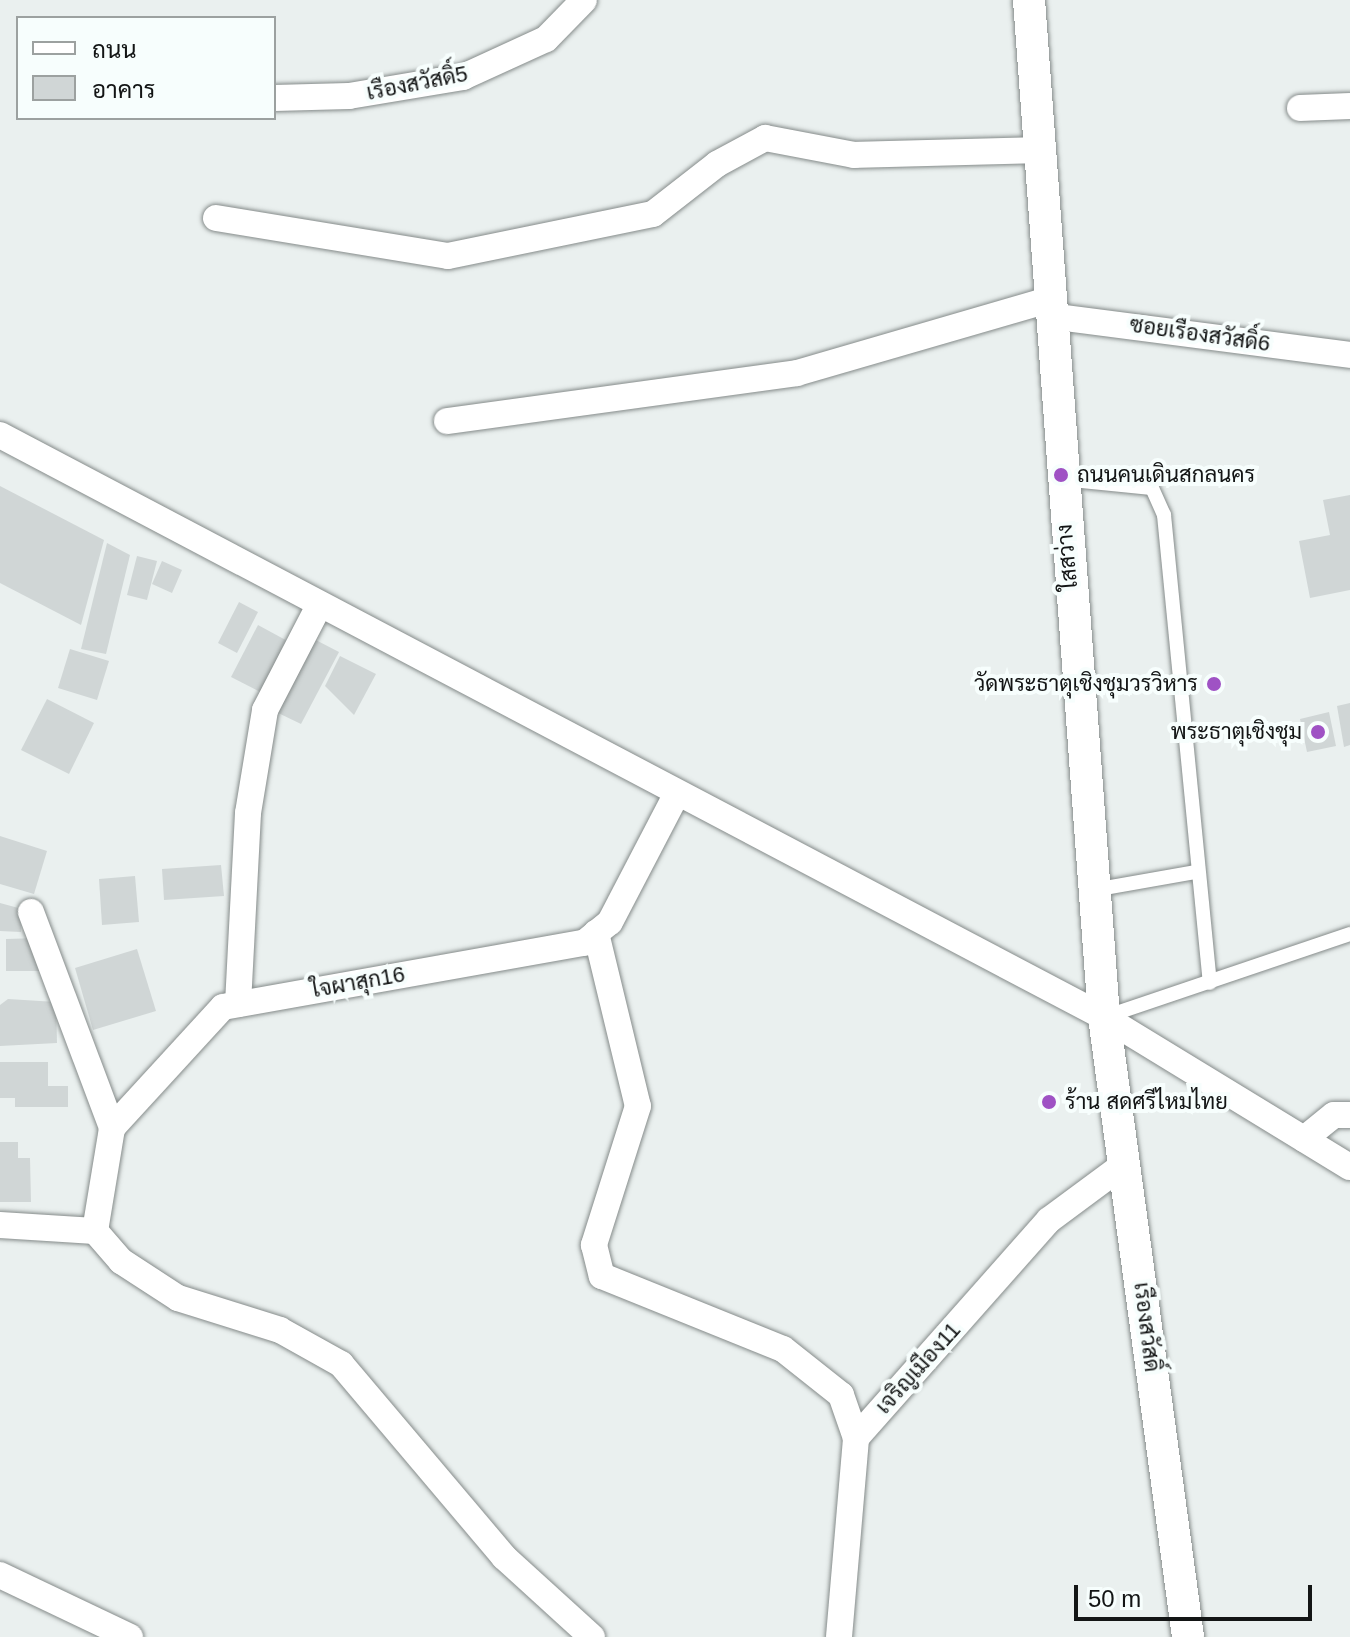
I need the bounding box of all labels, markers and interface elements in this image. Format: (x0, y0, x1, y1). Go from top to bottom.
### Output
legend (16, 16, 276, 120)
text: ถนน (92, 36, 137, 63)
street label: เรืองสวัสดิ์5 (364, 60, 470, 106)
text: อาคาร (92, 76, 155, 103)
street label: ซอยเรืองสวัสดิ์6 (1128, 311, 1272, 357)
place label: ถนนคนเดินสกลนคร (1077, 462, 1255, 488)
marker: ถนนคนเดินสกลนคร (1052, 466, 1070, 484)
street label: ใสสว่าง (1051, 523, 1083, 591)
place label: วัดพระธาตุเชิงชุมวรวิหาร (974, 671, 1198, 697)
marker: วัดพระธาตุเชิงชุมวรวิหาร (1205, 675, 1223, 693)
place label: พระธาตุเชิงชุม (1171, 719, 1302, 745)
marker: พระธาตุเชิงชุม (1309, 723, 1327, 741)
street label: ใจผาสุก16 (309, 961, 407, 1003)
place label: ร้าน สดศรีไหมไทย (1065, 1089, 1228, 1115)
marker: ร้าน สดศรีไหมไทย (1040, 1093, 1058, 1111)
street label: เรืองสวัสดิ์ (1128, 1281, 1166, 1373)
street label: เจริญเมือง11 (870, 1317, 966, 1419)
scale bar (1078, 1569, 1316, 1619)
text: 50 m (1088, 1585, 1141, 1612)

